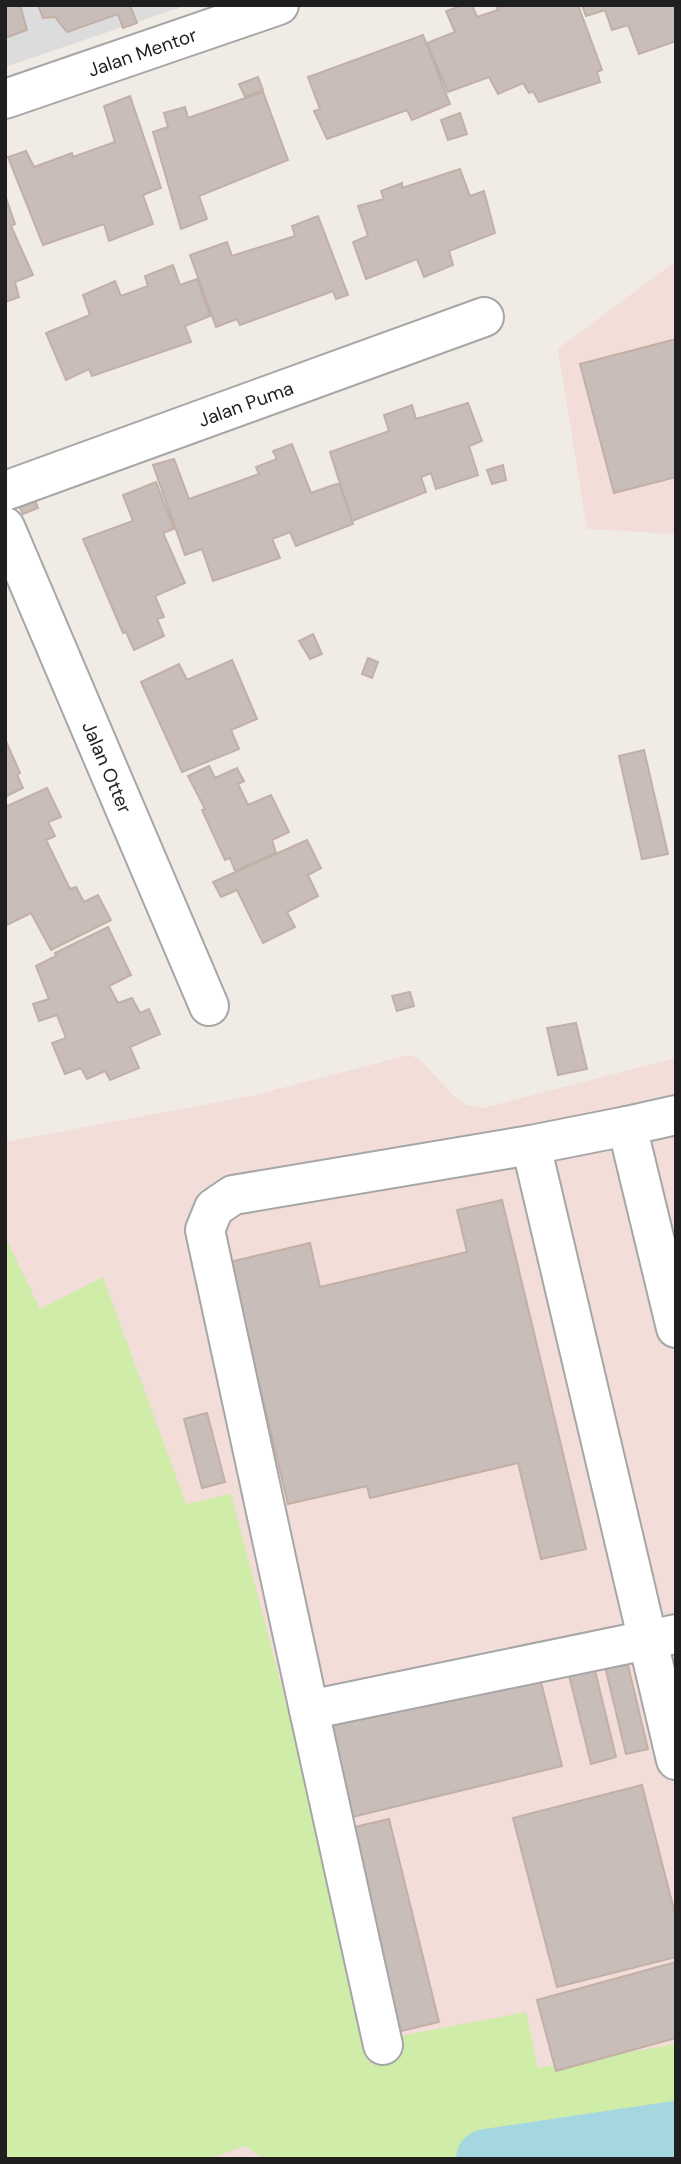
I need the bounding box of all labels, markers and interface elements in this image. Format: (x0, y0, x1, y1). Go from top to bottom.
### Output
street label: Jalan Mentor (84, 22, 200, 82)
street label: Jalan Puma (195, 375, 297, 432)
street label: Jalan Otter (77, 717, 138, 817)

